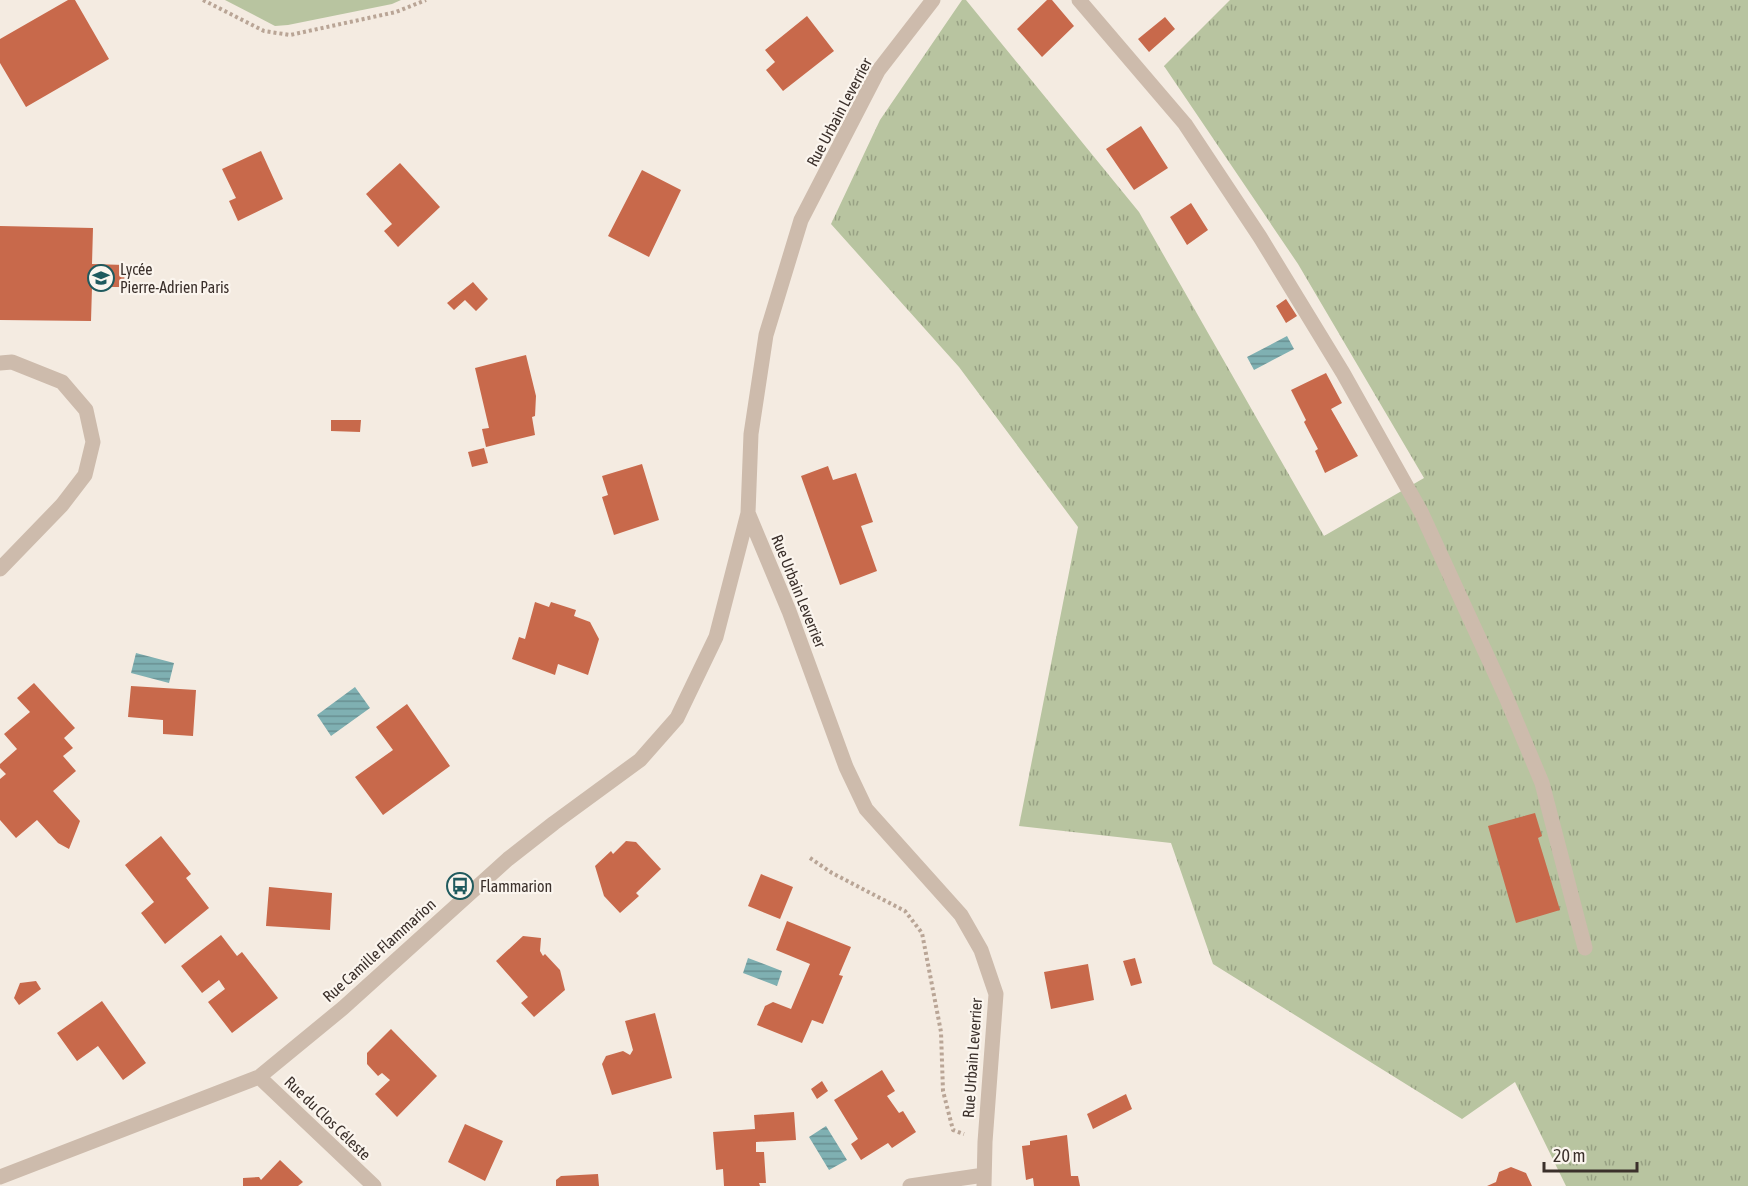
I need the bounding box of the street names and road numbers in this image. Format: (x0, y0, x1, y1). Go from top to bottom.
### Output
street label: Rue Urbain Leverrier (803, 55, 875, 169)
street label: Rue Urbain Leverrier (768, 532, 830, 650)
street label: Rue Camille Flammarion (319, 895, 439, 1005)
street label: Rue Urbain Leverrier (959, 997, 985, 1119)
street label: Rue du Clos Céleste (281, 1072, 375, 1164)

